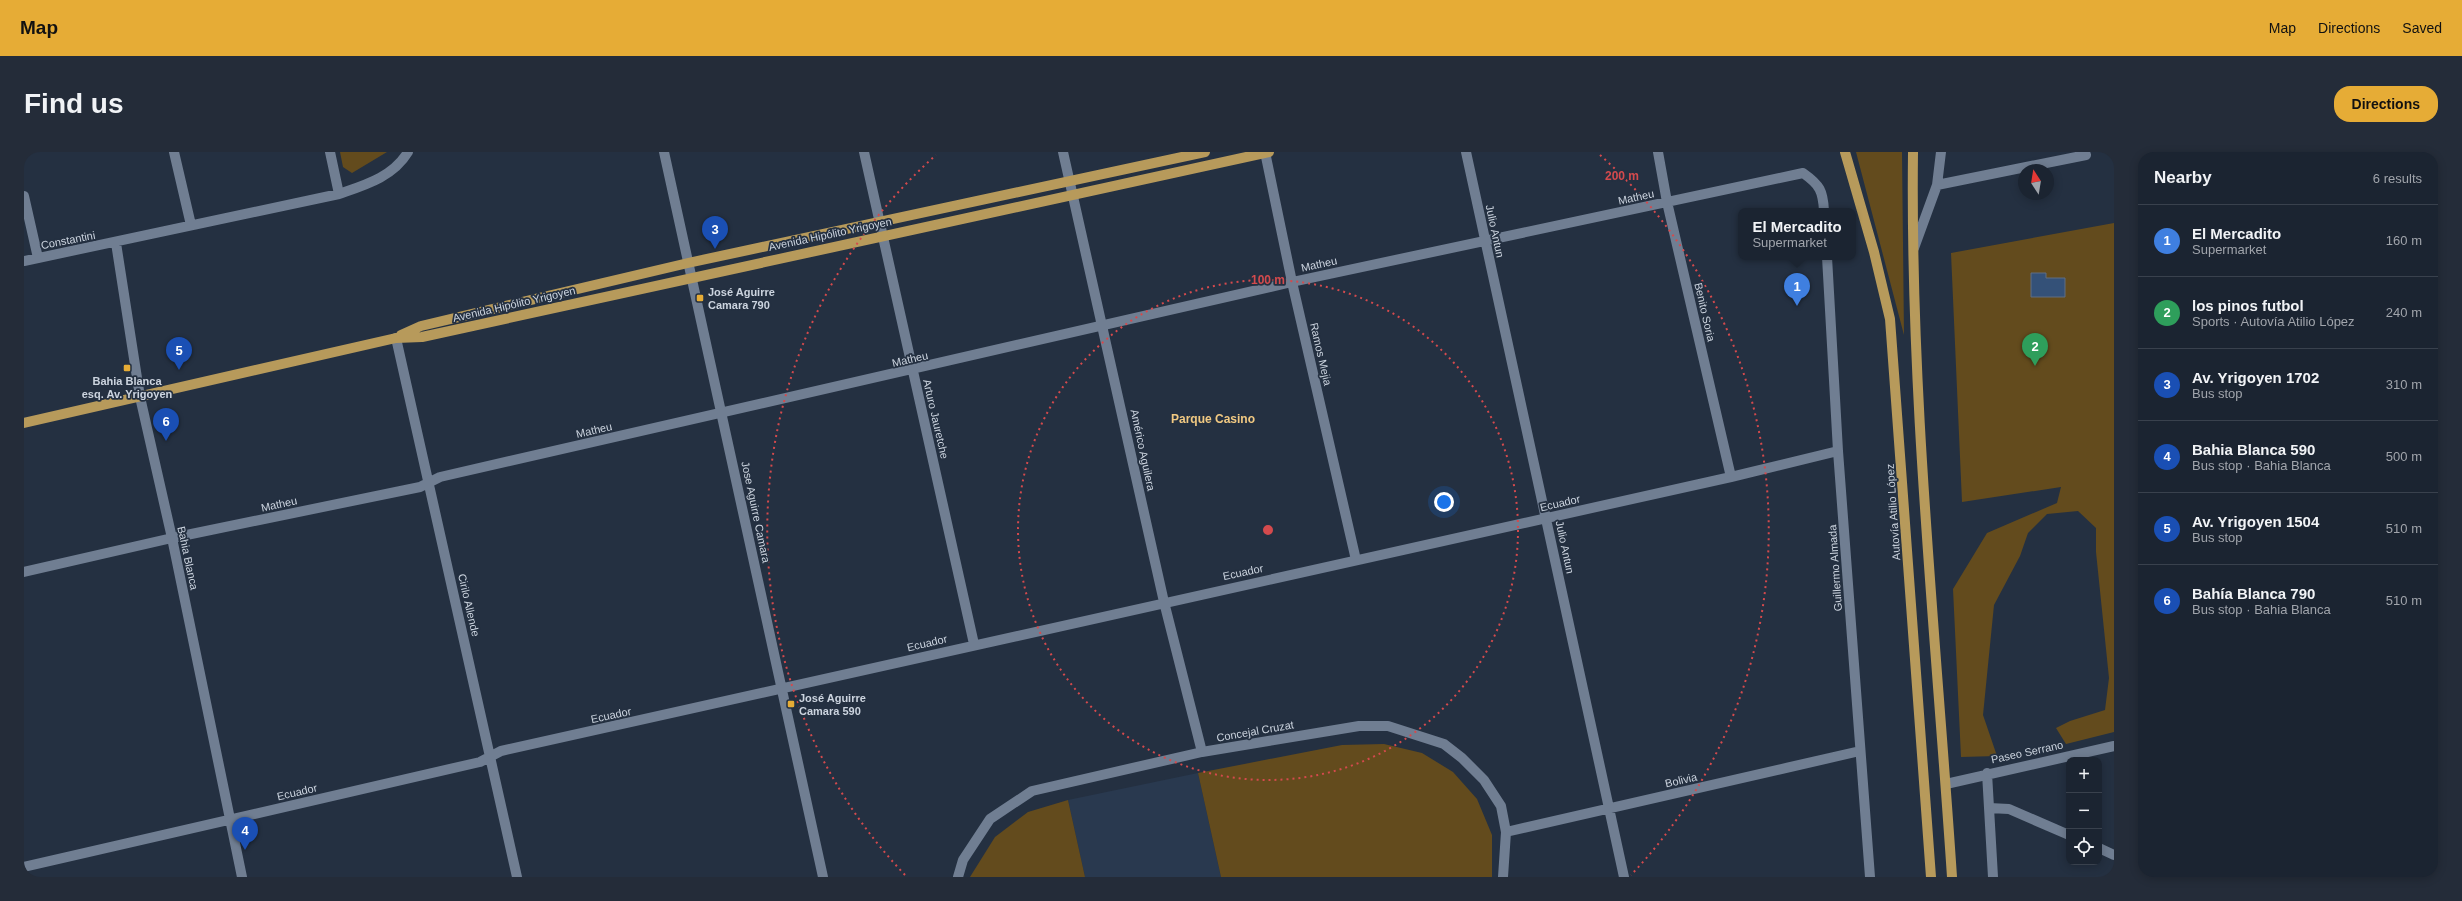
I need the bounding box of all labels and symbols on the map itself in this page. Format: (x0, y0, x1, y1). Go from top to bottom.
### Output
north arrow (2018, 164, 2054, 200)
text: 200 m (1605, 169, 1639, 183)
street label: Matheu (1617, 187, 1655, 207)
street label: Julio Antun (1484, 203, 1506, 259)
street label: Avenida Hipólito Yrigoyen (767, 215, 893, 253)
pin: 3 (702, 216, 728, 249)
street label: Constantini (40, 229, 96, 251)
street label: Matheu (1300, 254, 1338, 274)
text: 100 m (1251, 273, 1285, 287)
pin: 1 (1784, 273, 1810, 306)
street label: Benito Soria (1692, 281, 1718, 343)
street label: Avenida Hipólito Yrigoyen (451, 284, 577, 324)
place label: José Aguirre Camara 790 (708, 286, 775, 311)
marker: José Aguirre Camara 790 (695, 293, 705, 303)
street label: Ramos Mejia (1308, 321, 1334, 387)
pin: 2 (2022, 333, 2048, 366)
pin: 5 (166, 337, 192, 370)
street label: Matheu (891, 349, 929, 369)
marker: Bahia Blanca esq. Av. Yrigoyen (122, 363, 132, 373)
place label: Bahia Blanca esq. Av. Yrigoyen (82, 375, 173, 400)
street label: Arturo Jauretche (921, 378, 951, 460)
pin: 6 (153, 408, 179, 441)
street label: Américo Aguilera (1128, 408, 1158, 493)
district label: Parque Casino (1171, 412, 1255, 426)
street label: Matheu (575, 420, 613, 440)
street label: Jose Aguirre Camara (739, 460, 773, 565)
street label: Autovía Atilio López (1884, 463, 1902, 561)
your location (1434, 492, 1454, 512)
street label: Ecuador (1539, 492, 1582, 513)
street label: Matheu (260, 494, 298, 514)
street label: Julio Antun (1554, 519, 1576, 575)
centre of rings (1261, 523, 1275, 537)
street label: Guillermo Almada (1826, 523, 1844, 612)
street label: Bahia Blanca (175, 525, 201, 592)
street label: Ecuador (1222, 562, 1265, 582)
street label: Cirilo Allende (456, 572, 482, 638)
street label: Ecuador (906, 632, 949, 653)
place label: José Aguirre Camara 590 (799, 692, 866, 717)
marker: José Aguirre Camara 590 (786, 699, 796, 709)
street label: Ecuador (590, 705, 633, 725)
street label: Concejal Cruzat (1215, 718, 1295, 744)
street label: Paseo Serrano (1990, 739, 2064, 765)
street label: Bolivia (1664, 770, 1699, 789)
street label: Ecuador (276, 781, 319, 802)
pin: 4 (232, 817, 258, 850)

